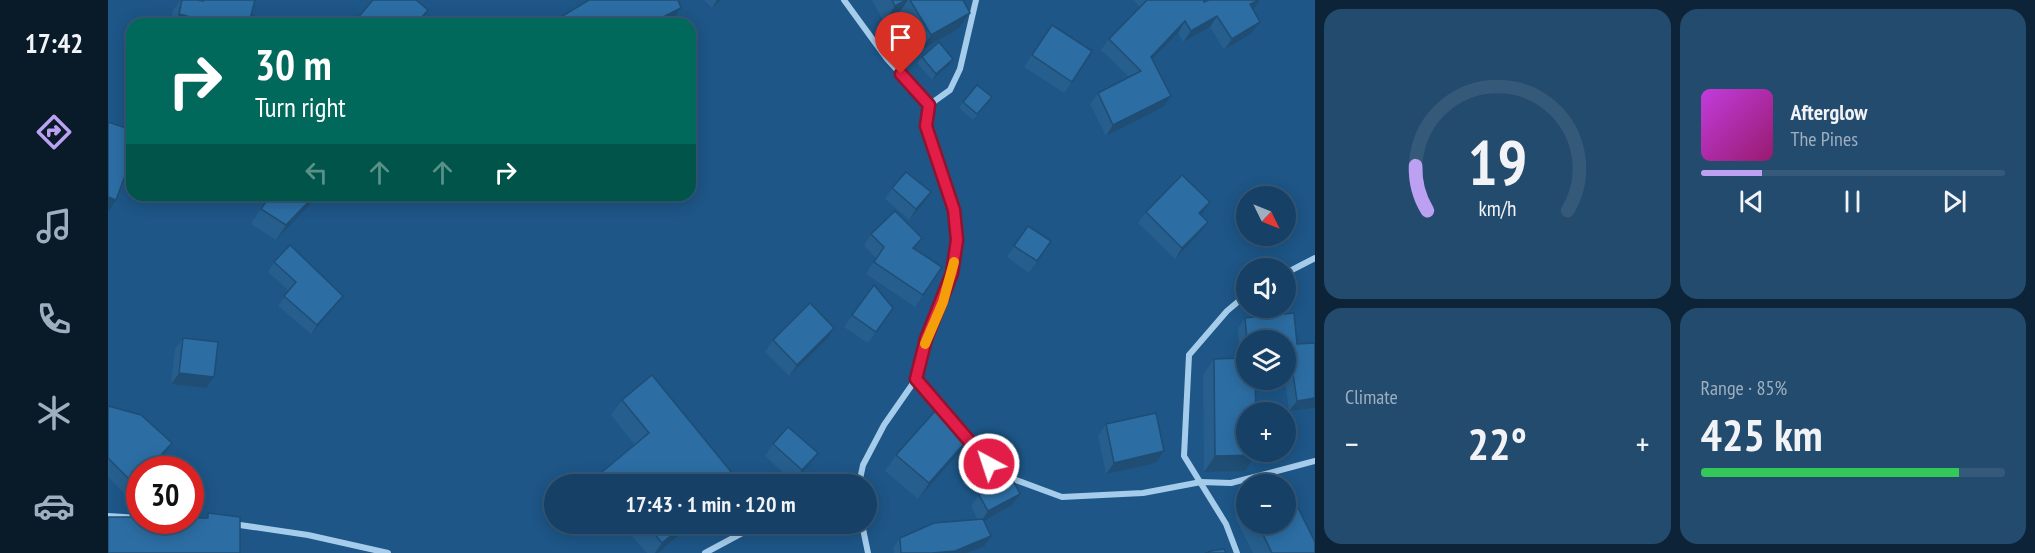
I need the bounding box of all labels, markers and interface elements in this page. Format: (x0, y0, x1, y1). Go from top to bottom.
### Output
pin (875, 12, 926, 74)
icon: arrive (884, 21, 917, 54)
text: 17:42 (25, 26, 83, 60)
text: 30 m (255, 37, 332, 92)
icon: right (156, 42, 234, 120)
text: Turn right (255, 90, 346, 124)
text: Afterglow (1791, 98, 1867, 126)
icon: directions (33, 111, 75, 153)
text: 19 (1467, 121, 1527, 202)
text: The Pines (1791, 126, 1858, 152)
icon: left (300, 156, 333, 189)
icon: ahead (363, 156, 396, 189)
icon: ahead (426, 156, 459, 189)
icon: right (489, 156, 522, 189)
icon: previous (1735, 185, 1768, 218)
icon: pause (1836, 185, 1869, 218)
icon: next (1938, 185, 1971, 218)
north arrow (1236, 186, 1296, 246)
map controls (1236, 186, 1296, 534)
text: km/h (1478, 194, 1516, 222)
icon: music (33, 205, 75, 247)
button: sound (1236, 258, 1296, 318)
icon: phone (33, 298, 75, 340)
button: layers (1236, 330, 1296, 390)
text: Range · 85% (1701, 375, 1787, 401)
text: Climate (1345, 384, 1398, 410)
icon: climate (33, 392, 75, 434)
button: + (1236, 402, 1296, 462)
text: 425 km (1701, 405, 1823, 463)
text: 22° (1468, 414, 1527, 472)
text: − (1345, 422, 1359, 465)
text: + (1636, 422, 1650, 465)
position arrow (957, 432, 1021, 496)
speed limit sign: 30 (126, 456, 204, 534)
button: − (1236, 474, 1296, 534)
icon: car (33, 485, 75, 527)
text: 17:43 · 1 min · 120 m (625, 490, 796, 518)

